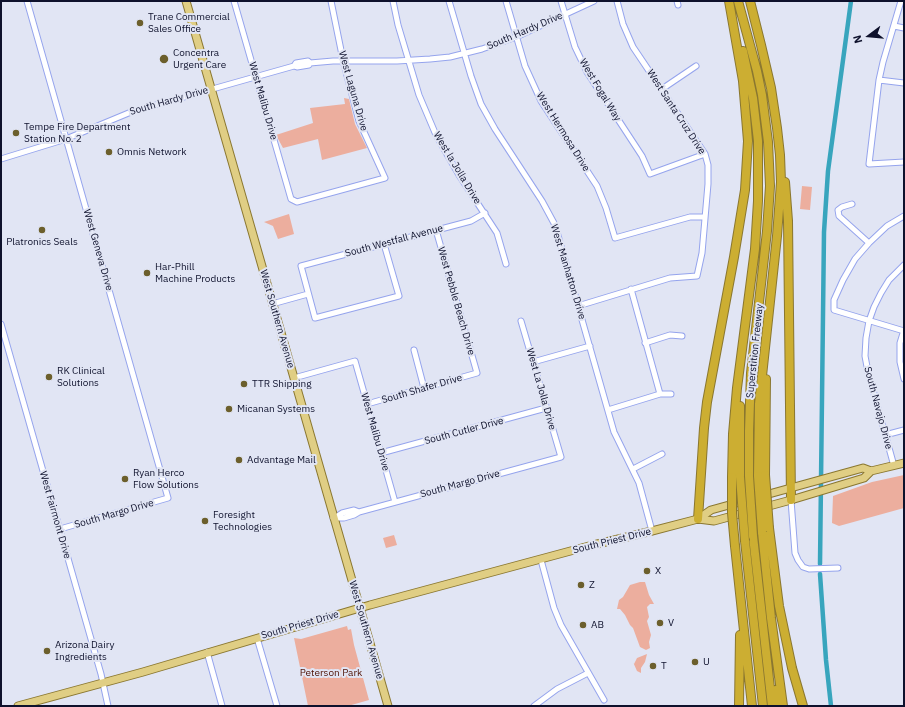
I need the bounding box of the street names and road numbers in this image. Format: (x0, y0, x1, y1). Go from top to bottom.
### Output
street label: South Hardy Drive (485, 10, 565, 52)
street label: West Laguna Drive (336, 50, 370, 132)
street label: West Fogal Way (577, 57, 623, 123)
street label: West Malibu Drive (246, 61, 280, 141)
street label: West Santa Cruz Drive (644, 67, 708, 157)
street label: South Hardy Drive (128, 84, 210, 118)
street label: West Hermosa Drive (534, 90, 592, 174)
street label: West la Jolla Drive (431, 130, 483, 206)
street label: West Geneva Drive (81, 208, 115, 292)
street label: South Westfall Avenue (344, 222, 444, 260)
street label: West Manhatton Drive (548, 223, 588, 321)
street label: West Pebble Beach Drive (435, 245, 477, 357)
street label: West Southern Avenue (257, 268, 297, 370)
street label: Superstition Freeway (744, 303, 766, 399)
street label: West La Jolla Drive (524, 347, 558, 431)
street label: South Navajo Drive (861, 365, 895, 451)
street label: South Shafer Drive (380, 372, 464, 406)
street label: West Malibu Drive (358, 392, 392, 472)
street label: South Cutler Drive (423, 415, 505, 447)
street label: South Margo Drive (419, 468, 501, 500)
street label: West Fairmont Drive (37, 470, 73, 560)
street label: South Margo Drive (73, 497, 155, 531)
street label: South Priest Drive (572, 525, 652, 557)
street label: West Southern Avenue (346, 579, 386, 681)
street label: South Priest Drive (260, 608, 340, 642)

